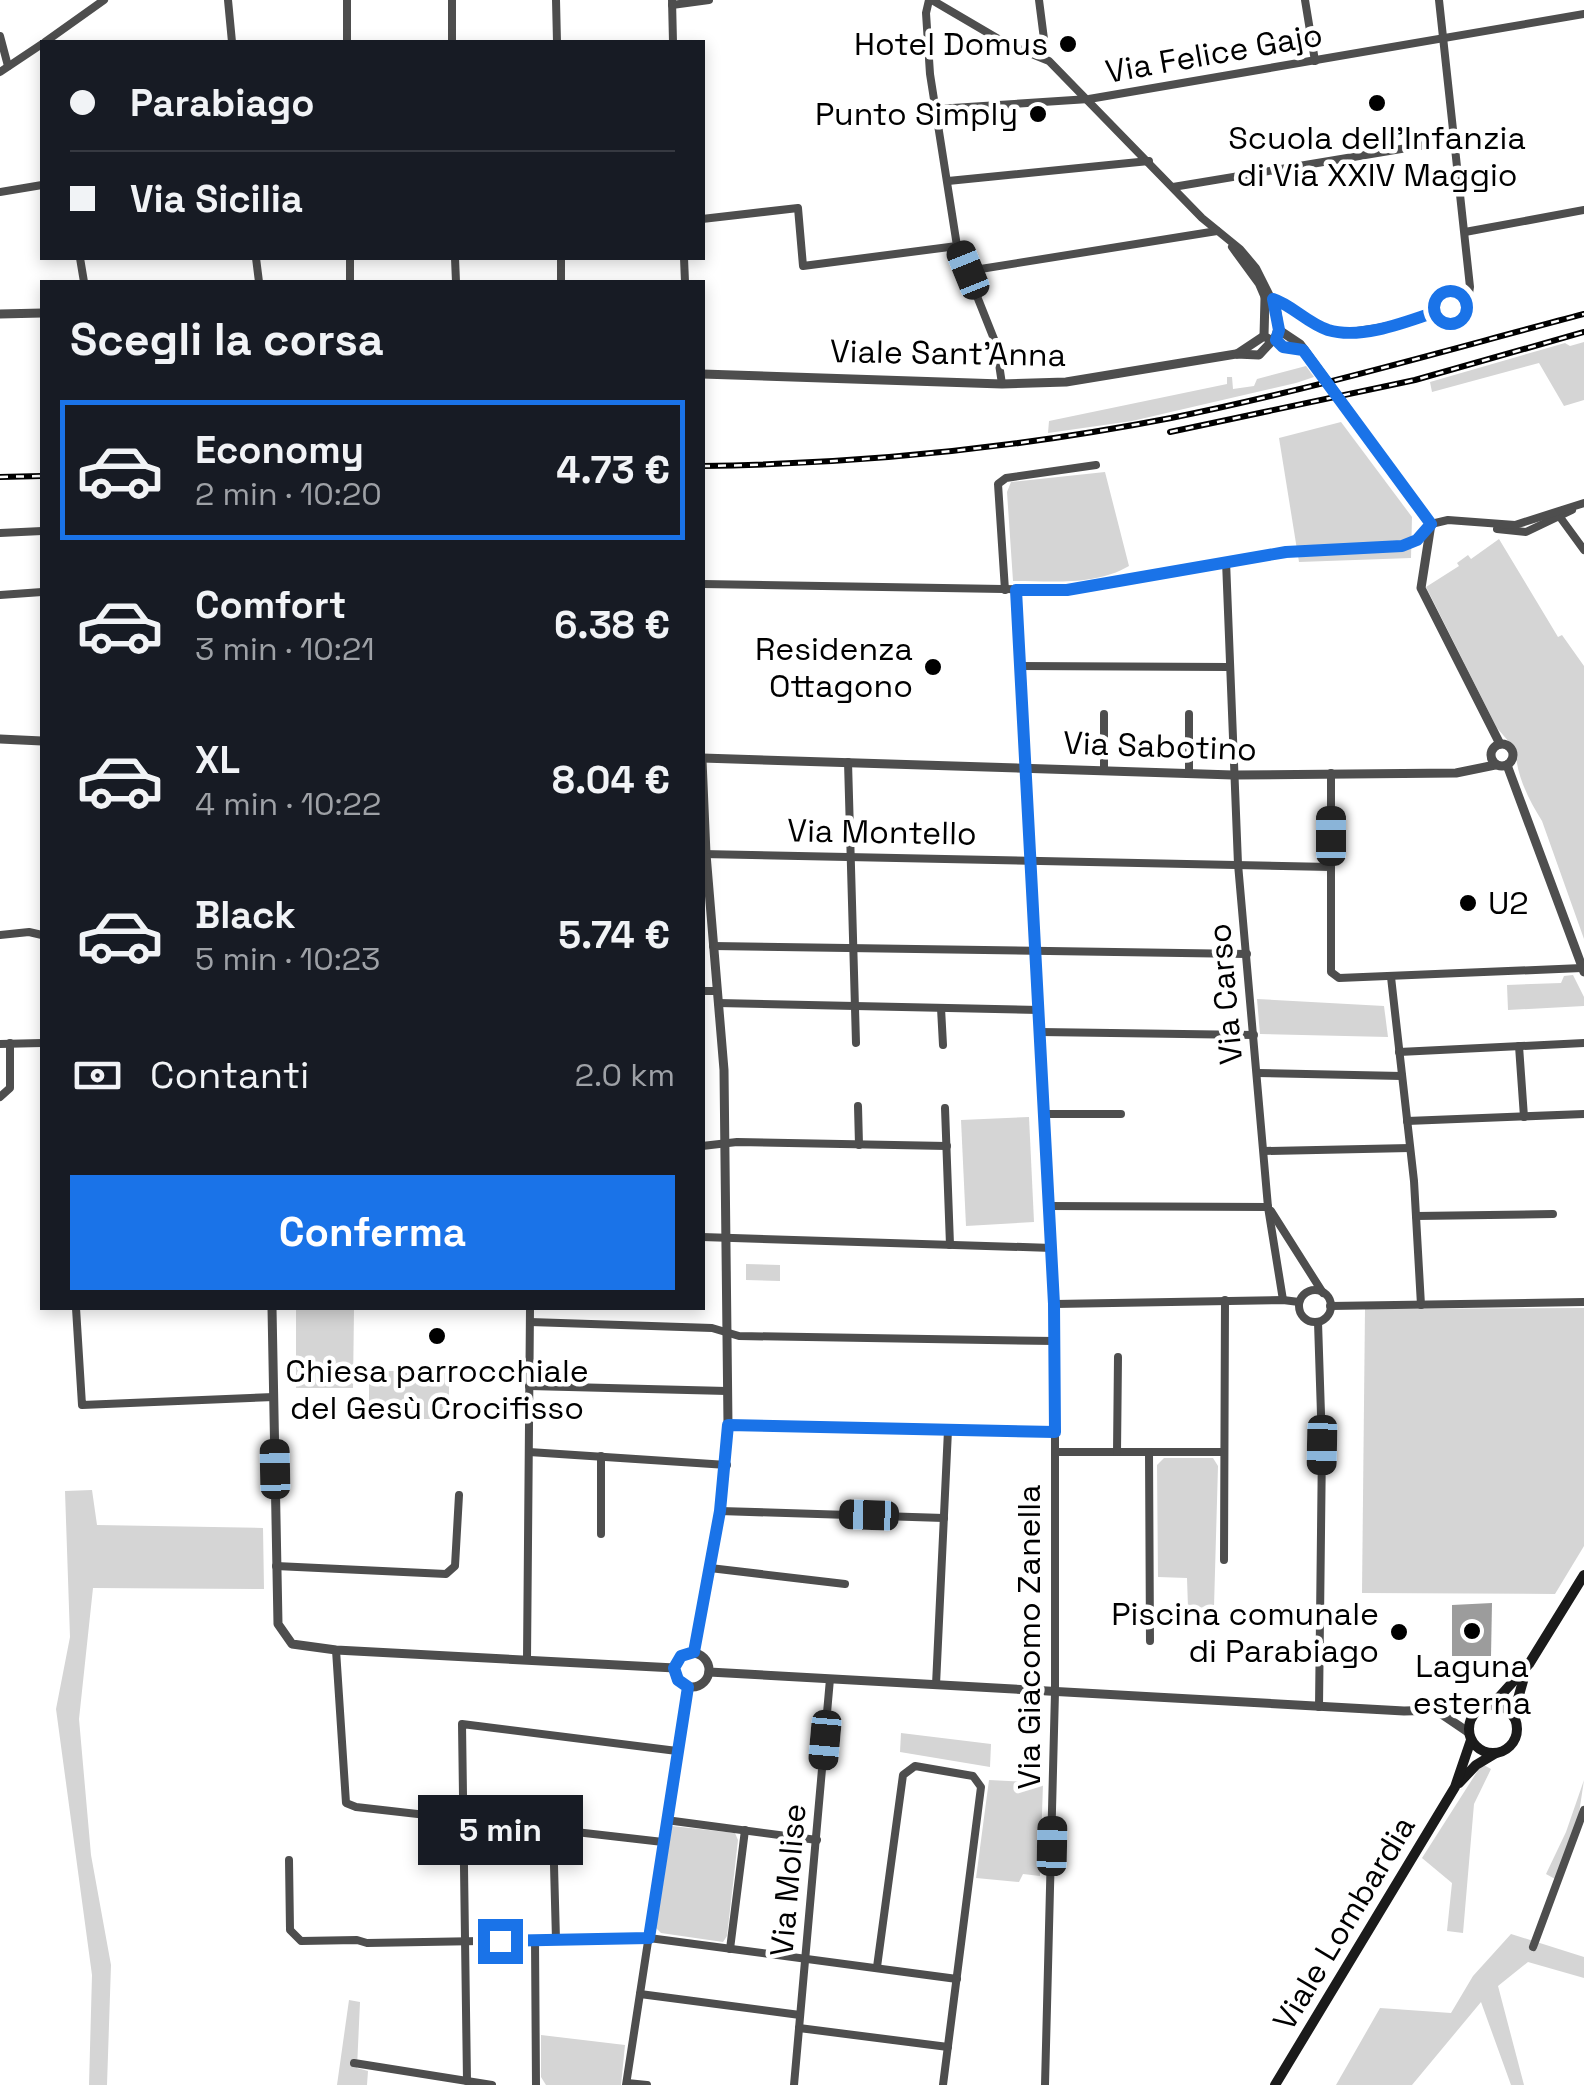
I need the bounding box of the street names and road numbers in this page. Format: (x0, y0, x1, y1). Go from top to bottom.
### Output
street label: Via Felice Gajo (1102, 14, 1326, 92)
street label: Viale Sant'Anna (830, 331, 1066, 375)
street label: Via Sabotino (1062, 723, 1258, 769)
street label: Via Montello (787, 810, 977, 854)
street label: Via Carso (1199, 922, 1251, 1066)
street label: Via Giacomo Zanella (1009, 1484, 1049, 1790)
street label: Via Molise (761, 1802, 815, 1958)
street label: Viale Lombardia (1264, 1809, 1424, 2037)

